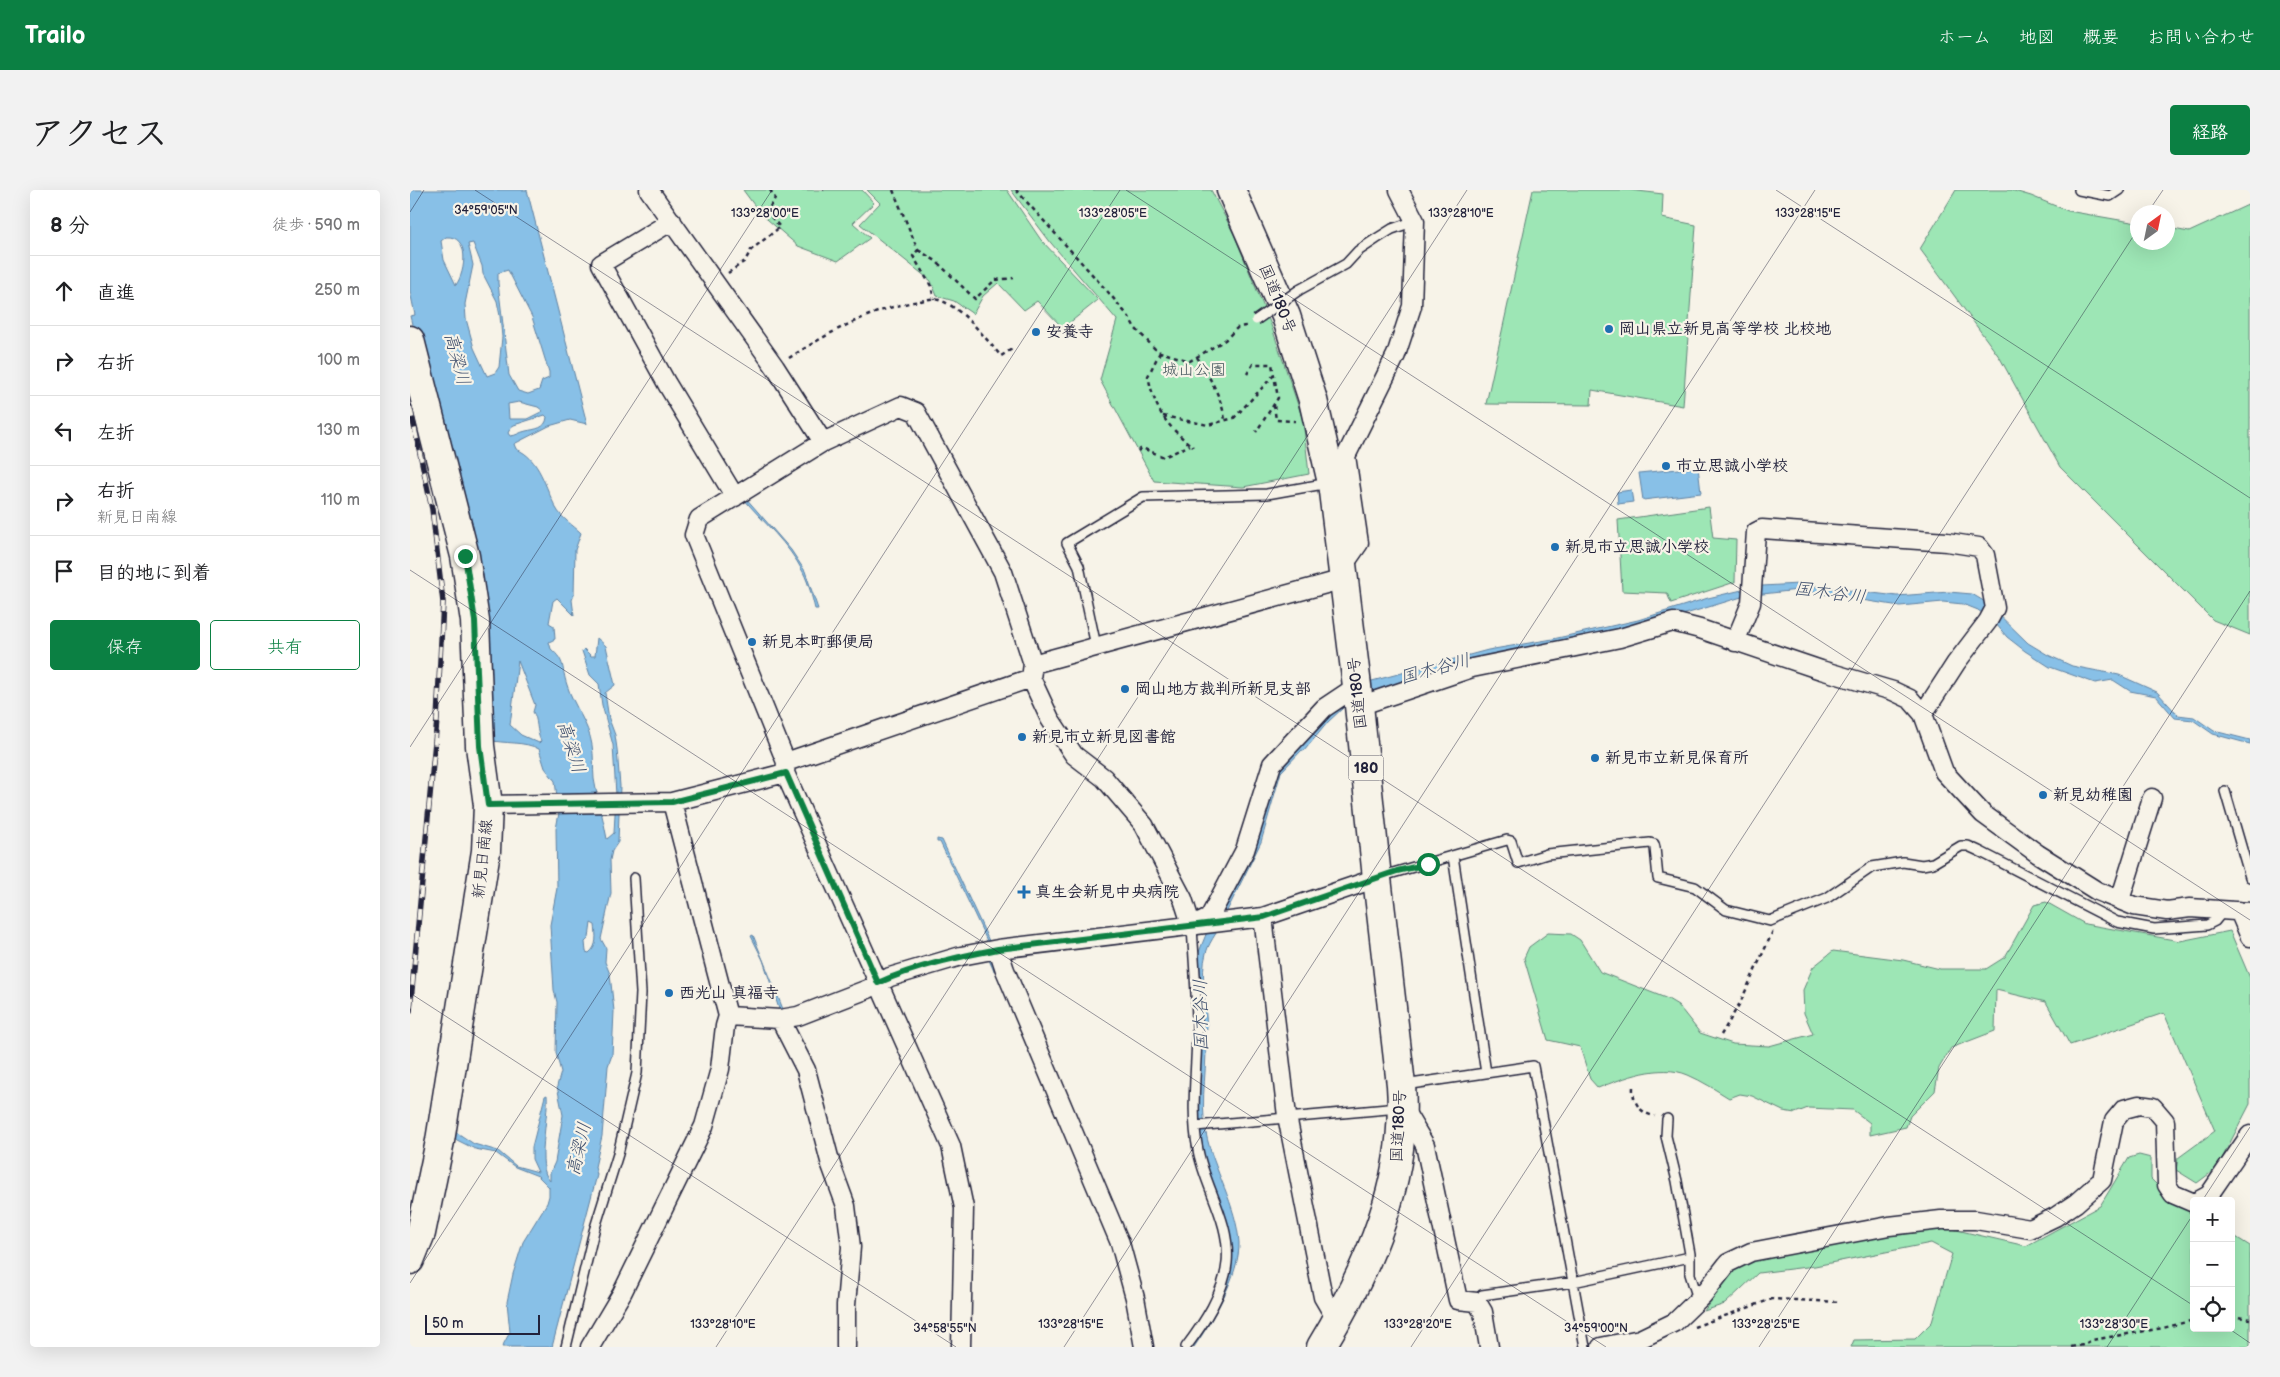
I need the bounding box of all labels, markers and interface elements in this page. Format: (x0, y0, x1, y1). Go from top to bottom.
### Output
text: Trailo (25, 21, 85, 50)
text: ホーム (1938, 27, 1991, 48)
text: 地図 (2019, 27, 2055, 48)
text: 概要 (2083, 27, 2119, 48)
text: お問い合わせ (2147, 27, 2255, 48)
button: 経路 (2170, 105, 2250, 155)
text: アクセス (30, 113, 168, 156)
text: 34°59'05"N (454, 203, 518, 218)
north arrow (2130, 205, 2175, 250)
text: 133°28'00"E (731, 206, 799, 221)
text: 133°28'05"E (1079, 206, 1147, 221)
text: 133°28'10"E (1428, 206, 1494, 221)
text: 133°28'15"E (1775, 206, 1841, 221)
text: 8 分 (50, 213, 89, 238)
text: 徒歩 · 590 m (272, 216, 360, 235)
street label: 国道180号 (1255, 262, 1299, 336)
icon: ahead (50, 277, 78, 305)
text: 250 m (314, 281, 360, 300)
text: 直進 (97, 282, 135, 305)
place label: 岡山県立新見高等学校 北校地 (1619, 320, 1831, 339)
place label: 安養寺 (1046, 323, 1094, 342)
marker: 岡山県立新見高等学校 北校地 (1603, 323, 1615, 335)
marker: 安養寺 (1030, 326, 1042, 338)
water label: 高梁川 (440, 330, 474, 388)
icon: right (50, 347, 78, 375)
text: 100 m (317, 351, 360, 370)
text: 右折 (97, 352, 135, 375)
park label: 城山公園 (1162, 361, 1226, 380)
icon: left (50, 417, 78, 445)
text: 130 m (317, 421, 360, 440)
text: 左折 (97, 422, 135, 445)
place label: 市立思誠小学校 (1676, 457, 1788, 476)
marker: 市立思誠小学校 (1660, 460, 1672, 472)
text: 右折 (97, 480, 135, 503)
icon: right (50, 487, 78, 515)
text: 110 m (321, 491, 360, 510)
text: 新見日南線 (97, 508, 177, 527)
place label: 新見市立思誠小学校 (1565, 538, 1709, 557)
marker: 新見市立思誠小学校 (1549, 541, 1561, 553)
route end (454, 545, 477, 568)
icon: arrive (50, 557, 78, 585)
text: 目的地に到着 (97, 562, 211, 585)
water label: 国木谷川 (1793, 578, 1867, 608)
button: 保存 (50, 620, 200, 670)
button: 共有 (210, 620, 360, 670)
place label: 新見本町郵便局 (762, 633, 874, 652)
marker: 新見本町郵便局 (746, 636, 758, 648)
water label: 国木谷川 (1398, 650, 1472, 688)
street label: 国道180号 (1345, 656, 1371, 730)
place label: 岡山地方裁判所新見支部 (1135, 680, 1311, 699)
marker: 岡山地方裁判所新見支部 (1119, 683, 1131, 695)
water label: 高梁川 (553, 718, 589, 776)
place label: 新見市立新見図書館 (1032, 728, 1176, 747)
marker: 新見市立新見図書館 (1016, 731, 1028, 743)
place label: 新見市立新見保育所 (1605, 749, 1749, 768)
marker: 新見市立新見保育所 (1589, 752, 1601, 764)
road number: 180 (1348, 756, 1384, 780)
place label: 新見幼稚園 (2053, 786, 2133, 805)
marker: 新見幼稚園 (2037, 789, 2049, 801)
street label: 新見日南線 (469, 818, 497, 900)
route start (1417, 853, 1440, 876)
place label: 真生会新見中央病院 (1035, 883, 1179, 902)
marker: 真生会新見中央病院 (1017, 885, 1031, 899)
water label: 国木谷川 (1190, 979, 1212, 1051)
place label: 西光山 真福寺 (679, 984, 779, 1003)
marker: 西光山 真福寺 (663, 987, 675, 999)
street label: 国道180号 (1388, 1089, 1410, 1163)
water label: 高梁川 (563, 1120, 595, 1178)
map controls (2190, 1197, 2235, 1332)
button: + (2190, 1197, 2235, 1242)
button: − (2190, 1242, 2235, 1287)
button: locate (2190, 1287, 2235, 1332)
scale bar (425, 1312, 540, 1335)
text: 50 m (432, 1315, 464, 1332)
text: 133°28'10"E (690, 1317, 756, 1332)
text: 133°28'15"E (1038, 1317, 1104, 1332)
text: 133°28'20"E (1384, 1317, 1452, 1332)
text: 133°28'25"E (1732, 1317, 1800, 1332)
text: 133°28'30"E (2080, 1317, 2148, 1332)
text: 34°58'55"N (913, 1321, 977, 1336)
text: 34°59'00"N (1564, 1321, 1628, 1336)

